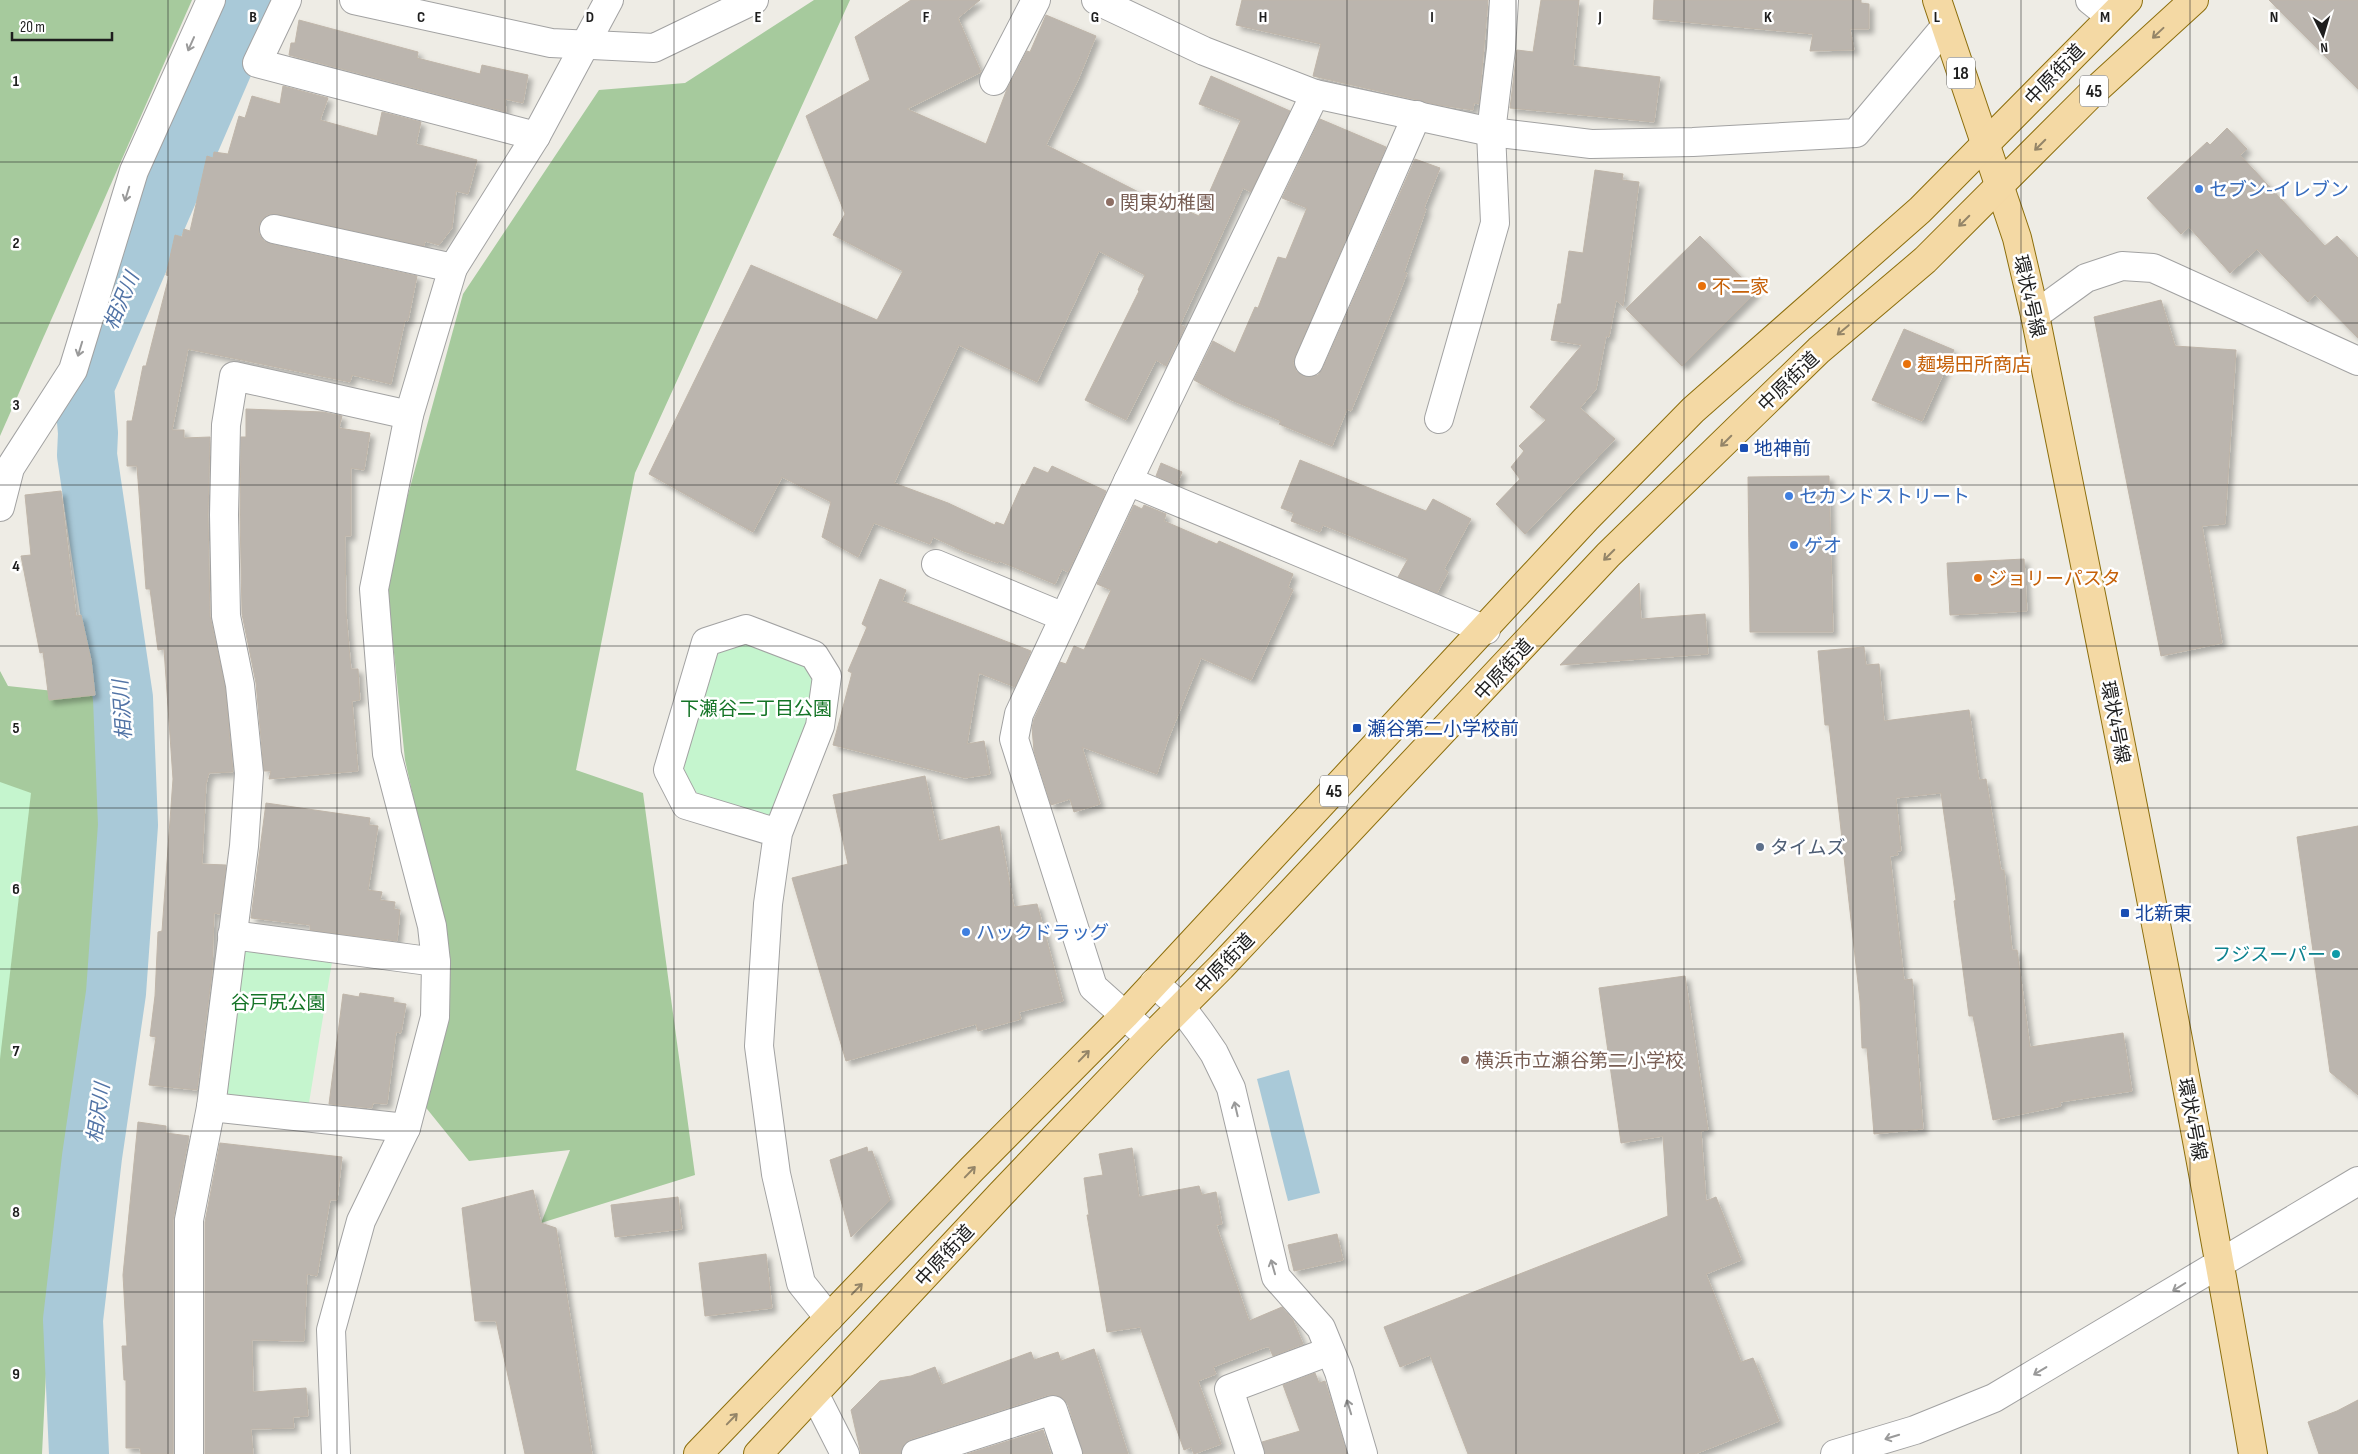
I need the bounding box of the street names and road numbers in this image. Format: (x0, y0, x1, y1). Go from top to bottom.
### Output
street label: 中原街道 (2020, 40, 2090, 110)
road number: 18 (1947, 58, 1975, 88)
road number: 45 (2080, 76, 2108, 106)
street label: 環状4号線 (2008, 253, 2049, 340)
street label: 中原街道 (1754, 347, 1824, 417)
street label: 中原街道 (1470, 634, 1538, 706)
street label: 環状4号線 (2095, 679, 2134, 766)
road number: 45 (1320, 776, 1348, 806)
street label: 中原街道 (1190, 929, 1260, 999)
street label: 環状4号線 (2172, 1076, 2211, 1163)
street label: 中原街道 (911, 1220, 979, 1292)

